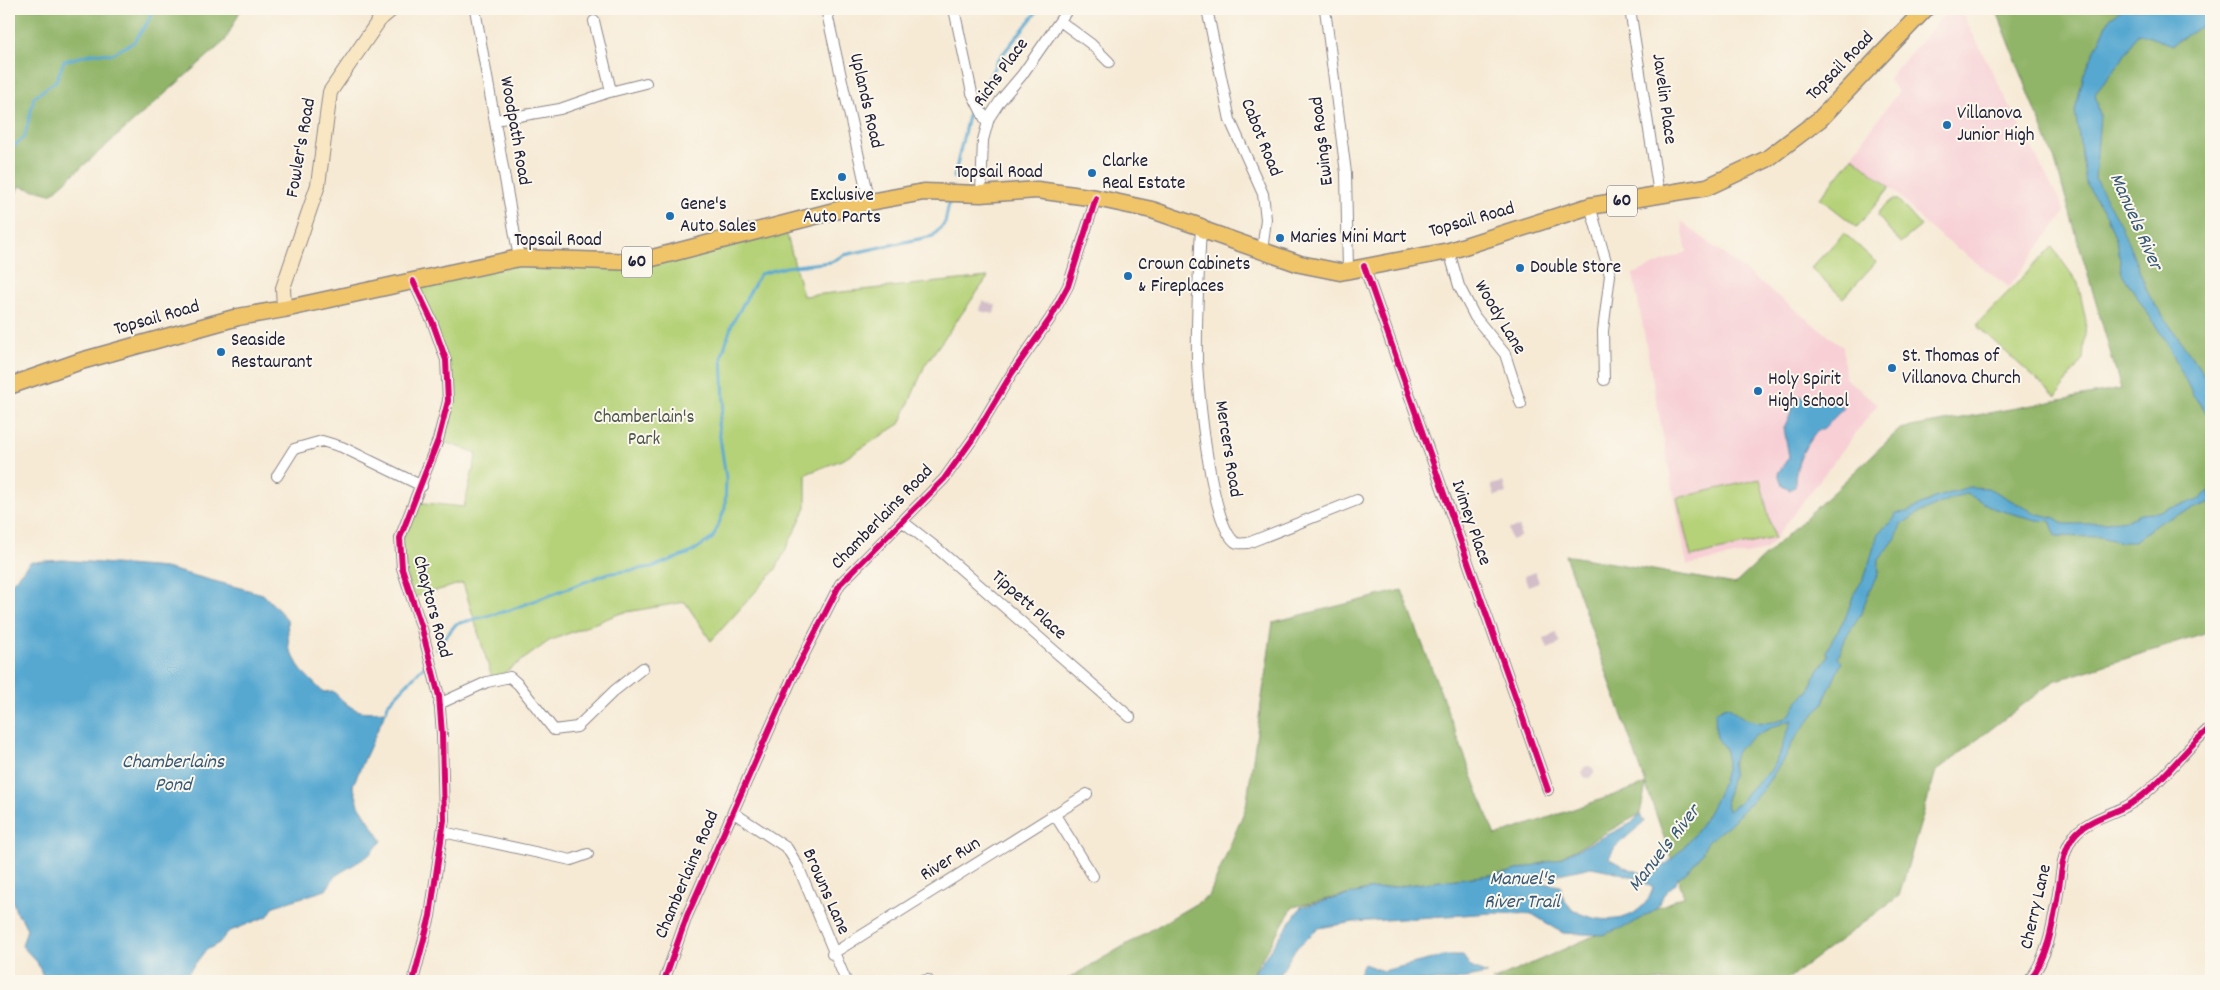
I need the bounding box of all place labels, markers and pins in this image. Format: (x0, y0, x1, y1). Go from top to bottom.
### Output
place label: Villanova Junior High (1957, 101, 2034, 150)
marker: Villanova Junior High (1941, 119, 1953, 131)
place label: Clarke Real Estate (1102, 149, 1185, 198)
marker: Clarke Real Estate (1086, 167, 1098, 179)
marker: Exclusive Auto Parts (836, 171, 848, 183)
place label: Exclusive Auto Parts (803, 183, 881, 232)
place label: Gene's Auto Sales (680, 192, 757, 241)
marker: Gene's Auto Sales (664, 210, 676, 222)
place label: Maries Mini Mart (1290, 225, 1407, 252)
marker: Maries Mini Mart (1274, 232, 1286, 244)
place label: Crown Cabinets & Fireplaces (1138, 252, 1250, 301)
place label: Double Store (1530, 255, 1621, 282)
marker: Double Store (1514, 262, 1526, 274)
marker: Crown Cabinets & Fireplaces (1122, 270, 1134, 282)
place label: Seaside Restaurant (231, 328, 312, 377)
place label: St. Thomas of Villanova Church (1902, 344, 2021, 393)
marker: Seaside Restaurant (215, 346, 227, 358)
marker: St. Thomas of Villanova Church (1886, 362, 1898, 374)
place label: Holy Spirit High School (1768, 367, 1849, 416)
marker: Holy Spirit High School (1752, 385, 1764, 397)

